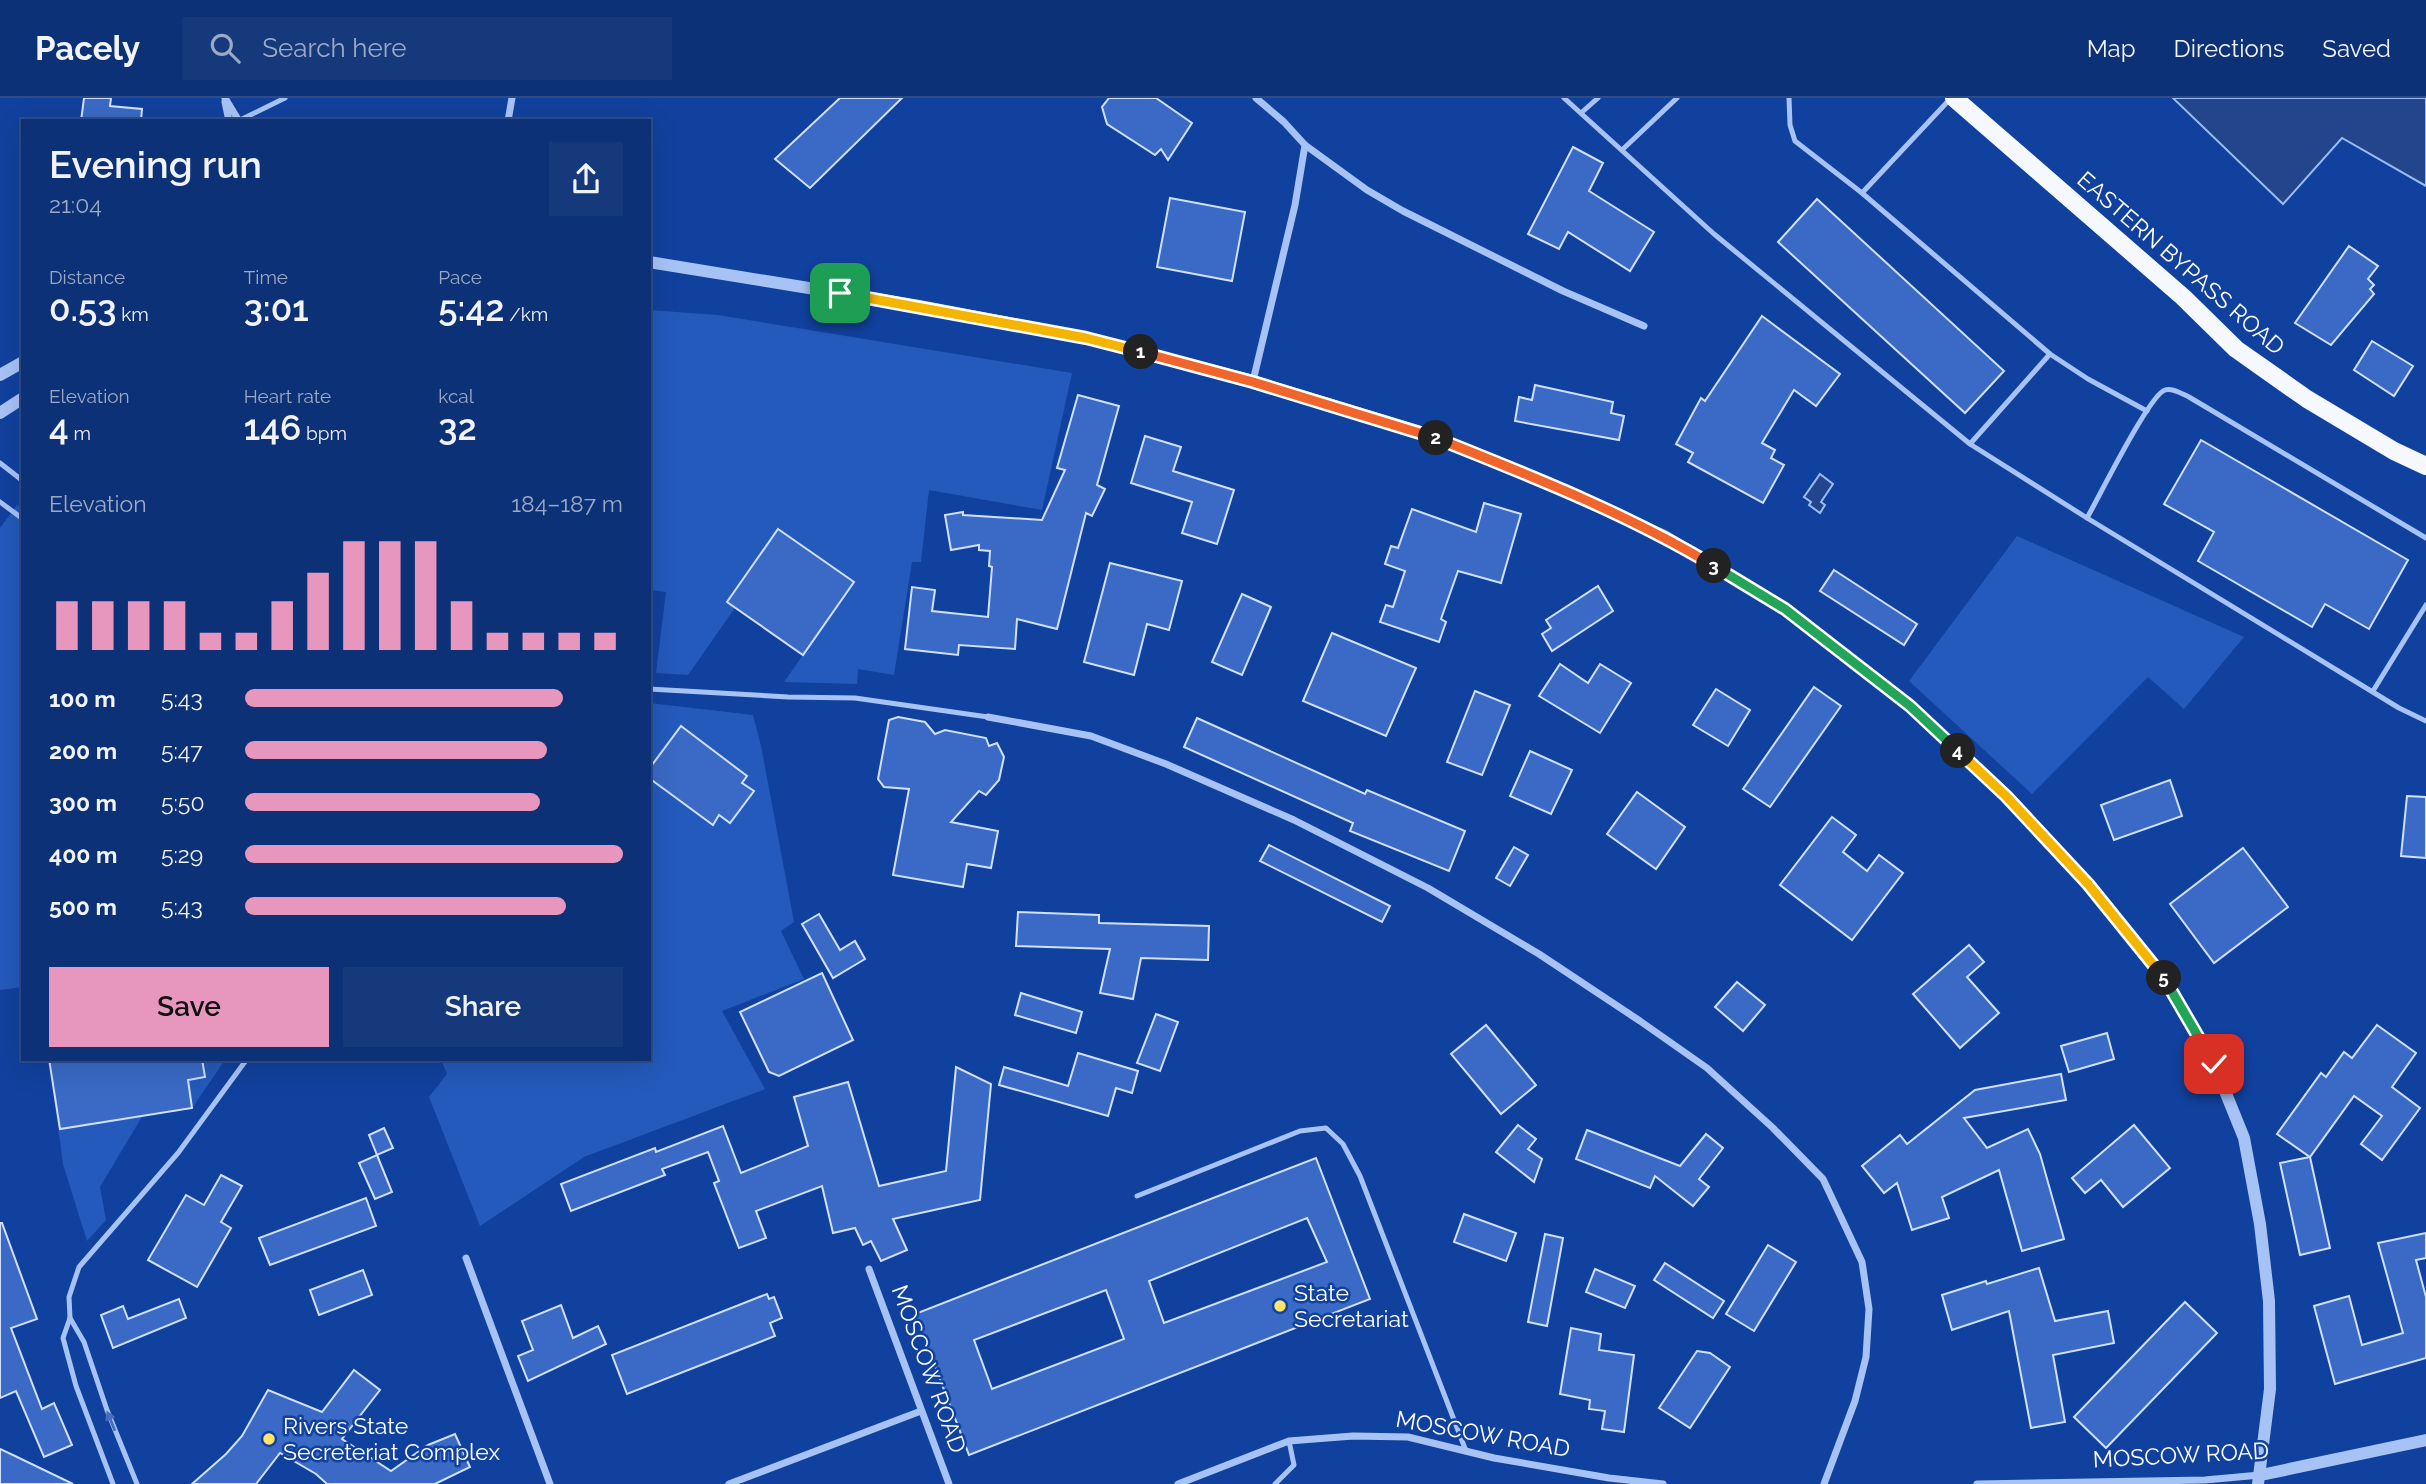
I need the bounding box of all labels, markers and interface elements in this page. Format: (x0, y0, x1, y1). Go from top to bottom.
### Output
search box (182, 17, 672, 80)
text: Pacely (35, 29, 140, 68)
icon: search (206, 29, 244, 67)
text: Search here (262, 33, 407, 63)
text: Map (2087, 34, 2136, 63)
text: Directions (2174, 34, 2284, 63)
text: Saved (2322, 34, 2391, 63)
text: Evening run (49, 142, 262, 187)
button: share (549, 142, 623, 216)
street label: EASTERN BYPASS ROAD (2072, 165, 2290, 360)
text: 21:04 (49, 191, 102, 218)
pin (810, 263, 870, 323)
text: Distance (49, 266, 125, 288)
text: Time (244, 266, 288, 288)
text: Pace (438, 266, 482, 288)
icon: arrive (821, 274, 859, 312)
text: 0.53 (49, 288, 116, 329)
text: 3:01 (244, 288, 309, 329)
text: 5:42 (438, 288, 504, 329)
text: km (116, 303, 149, 325)
text: /km (504, 303, 548, 325)
pin: 1 (1124, 334, 1158, 370)
text: 1 (1136, 340, 1145, 362)
text: Elevation (49, 385, 130, 407)
text: Heart rate (244, 385, 331, 407)
text: kcal (438, 385, 474, 407)
text: 4 (49, 407, 69, 448)
text: 146 (244, 407, 301, 448)
text: 32 (438, 407, 477, 448)
pin: 2 (1418, 420, 1454, 456)
text: m (69, 422, 91, 444)
text: bpm (301, 422, 347, 444)
text: 2 (1430, 426, 1441, 448)
text: Elevation (49, 490, 147, 517)
text: 184–187 m (511, 490, 623, 517)
pin: 3 (1696, 548, 1732, 584)
text: 3 (1708, 554, 1719, 576)
text: 100 m (49, 685, 116, 712)
text: 5:43 (161, 685, 203, 712)
pin: 4 (1940, 734, 1976, 768)
text: 200 m (49, 737, 117, 764)
text: 5:47 (161, 737, 203, 764)
text: 4 (1952, 739, 1963, 761)
text: 300 m (49, 789, 117, 816)
text: 5:50 (161, 789, 204, 816)
text: 400 m (49, 841, 117, 868)
text: 5:29 (161, 841, 203, 868)
text: 500 m (49, 893, 117, 920)
text: 5:43 (161, 893, 203, 920)
pin: 5 (2146, 960, 2182, 996)
text: 5 (2158, 966, 2169, 988)
button: Save (49, 967, 329, 1047)
button: Share (343, 967, 623, 1047)
pin (2184, 1034, 2244, 1094)
icon: check (2195, 1045, 2233, 1083)
place label: State Secretariat (1294, 1279, 1409, 1332)
street label: MOSCOW ROAD (887, 1281, 972, 1456)
marker: State Secretariat (1272, 1298, 1288, 1314)
street label: MOSCOW ROAD (1394, 1405, 1572, 1462)
one-way arrow (106, 1410, 117, 1431)
place label: Rivers State Secreteriat Complex (283, 1412, 500, 1465)
marker: Rivers State Secreteriat Complex (261, 1431, 277, 1447)
street label: MOSCOW ROAD (2092, 1436, 2270, 1473)

